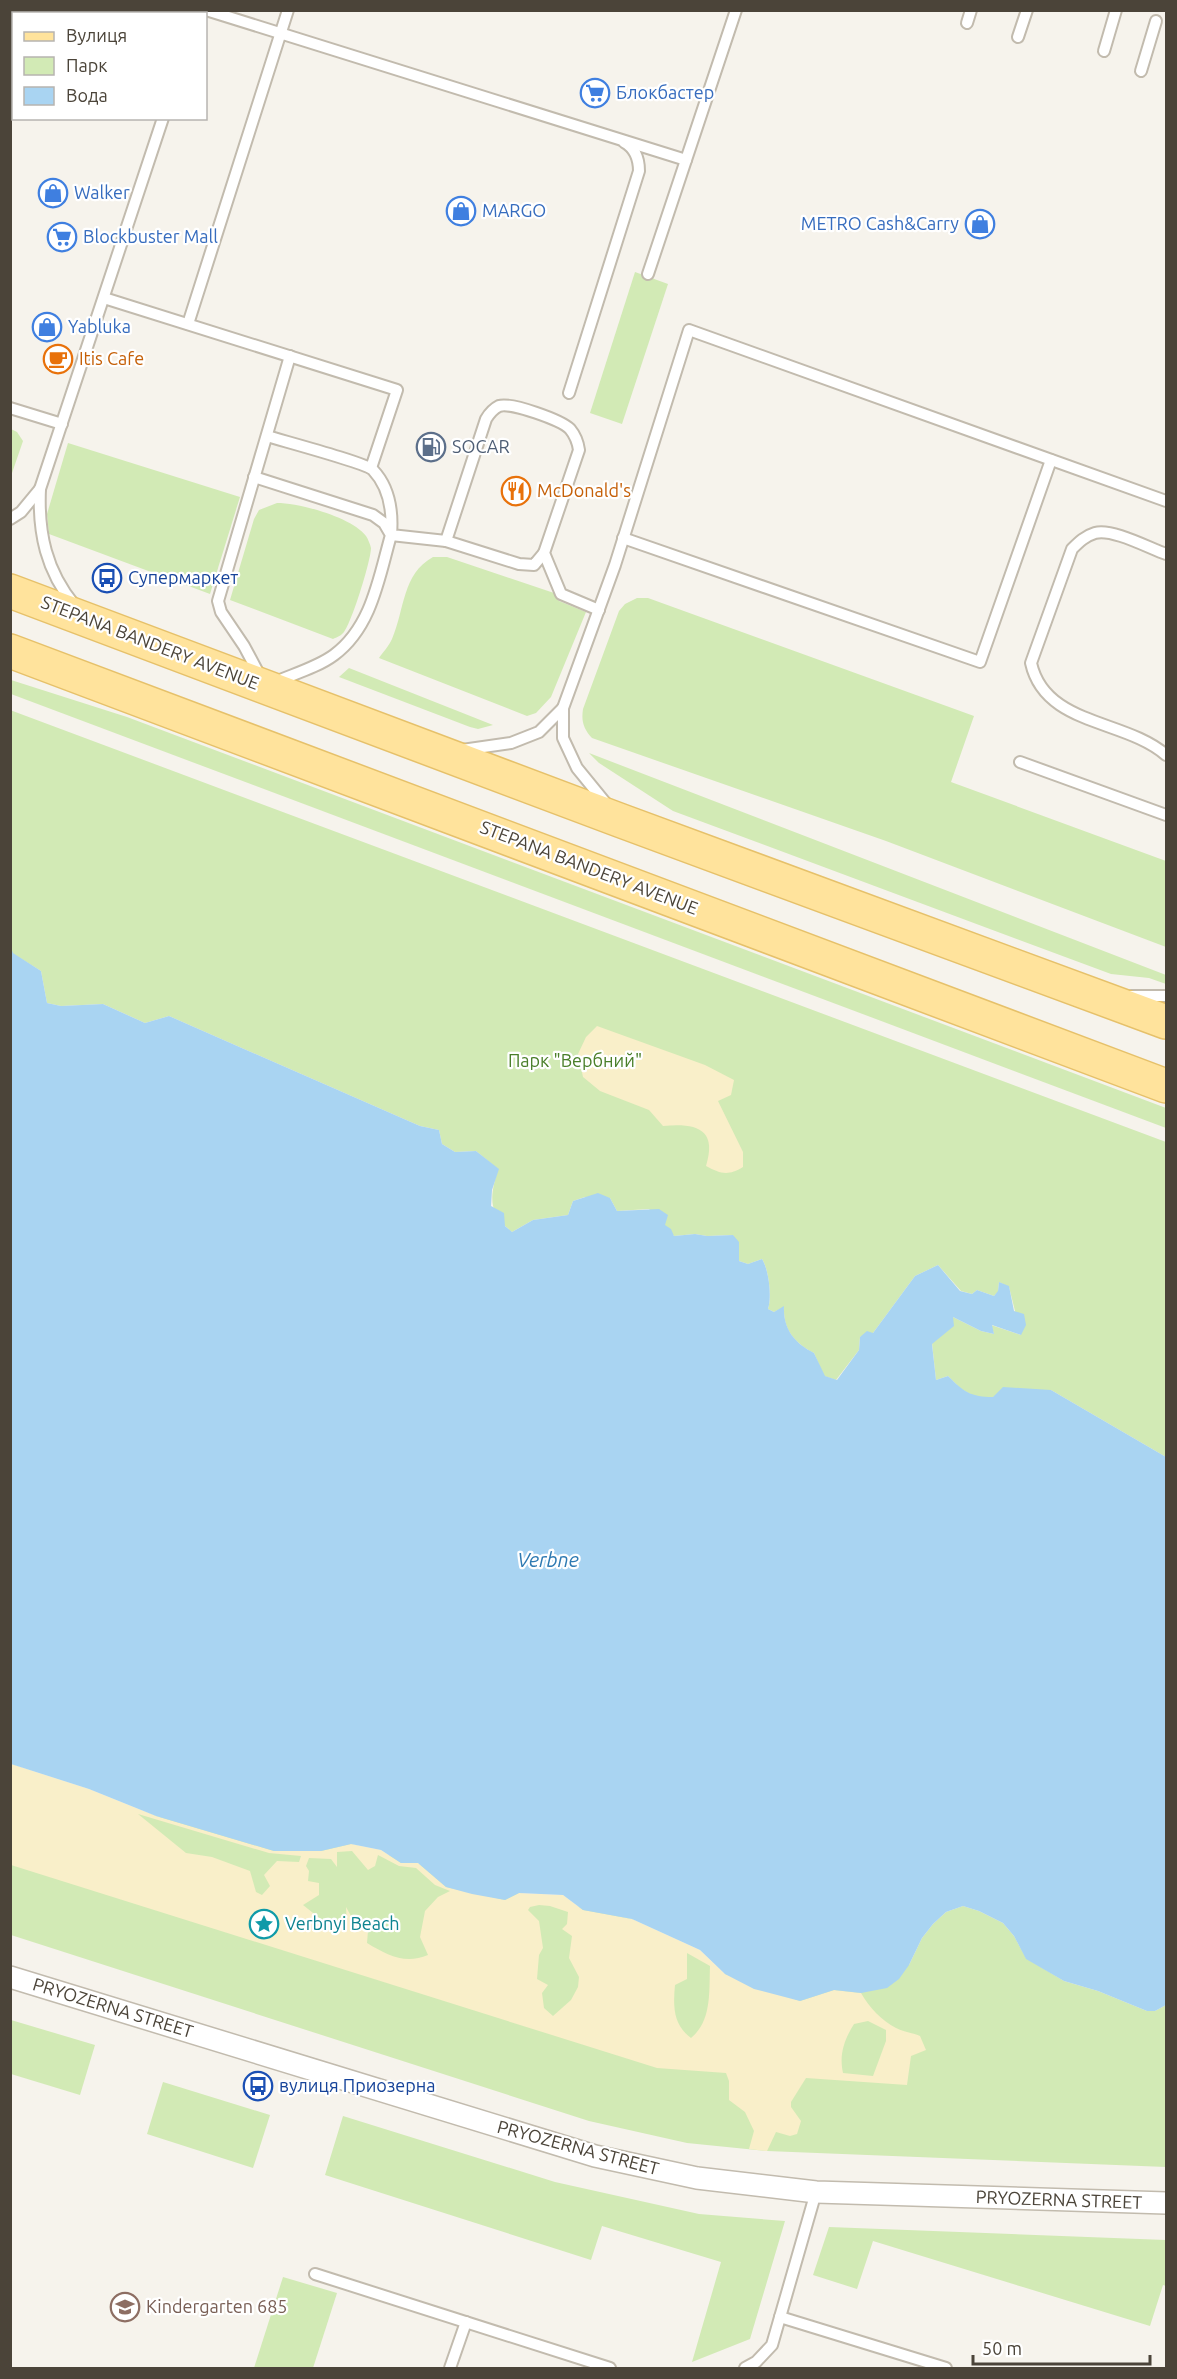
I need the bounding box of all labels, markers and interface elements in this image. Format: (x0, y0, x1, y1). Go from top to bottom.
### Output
legend (12, 12, 207, 120)
text: Вулиця (66, 25, 127, 45)
text: Парк (66, 55, 107, 75)
supermarket icon: Блокбастер (579, 77, 611, 109)
place label: Блокбастер (616, 82, 714, 102)
text: Вода (66, 85, 108, 105)
shop icon: Walker (37, 177, 69, 209)
place label: Walker (74, 182, 130, 202)
shop icon: MARGO (445, 195, 477, 227)
place label: MARGO (482, 200, 546, 220)
shop icon: METRO Cash&Carry (964, 208, 996, 240)
place label: METRO Cash&Carry (801, 213, 959, 233)
supermarket icon: Blockbuster Mall (46, 221, 78, 253)
place label: Blockbuster Mall (83, 226, 218, 246)
shop icon: Yabluka (31, 311, 63, 343)
place label: Yabluka (68, 316, 131, 336)
cafe icon: Itis Cafe (42, 343, 74, 375)
place label: Itis Cafe (79, 348, 144, 368)
fuel station icon: SOCAR (415, 431, 447, 463)
place label: SOCAR (452, 436, 510, 456)
restaurant icon: McDonald's (500, 475, 532, 507)
place label: McDonald's (537, 480, 631, 500)
bus stop icon: Супермаркет (91, 562, 123, 594)
place label: Супермаркет (128, 567, 238, 587)
street label: STEPANA BANDERY AVENUE (39, 591, 262, 693)
street label: STEPANA BANDERY AVENUE (478, 816, 701, 918)
park label: Парк "Вербний" (508, 1050, 642, 1070)
water label: Verbne (517, 1548, 579, 1571)
place icon: Verbnyi Beach (248, 1908, 280, 1940)
place label: Verbnyi Beach (285, 1913, 400, 1933)
street label: PRYOZERNA STREET (31, 1973, 196, 2041)
bus stop icon: вулиця Приозерна (242, 2070, 274, 2102)
place label: вулиця Приозерна (279, 2075, 436, 2095)
street label: PRYOZERNA STREET (495, 2116, 661, 2178)
street label: PRYOZERNA STREET (975, 2186, 1143, 2212)
school or university icon: Kindergarten 685 (109, 2291, 141, 2323)
place label: Kindergarten 685 (146, 2296, 288, 2316)
scale bar (973, 2328, 1150, 2366)
text: 50 m (982, 2338, 1022, 2358)

